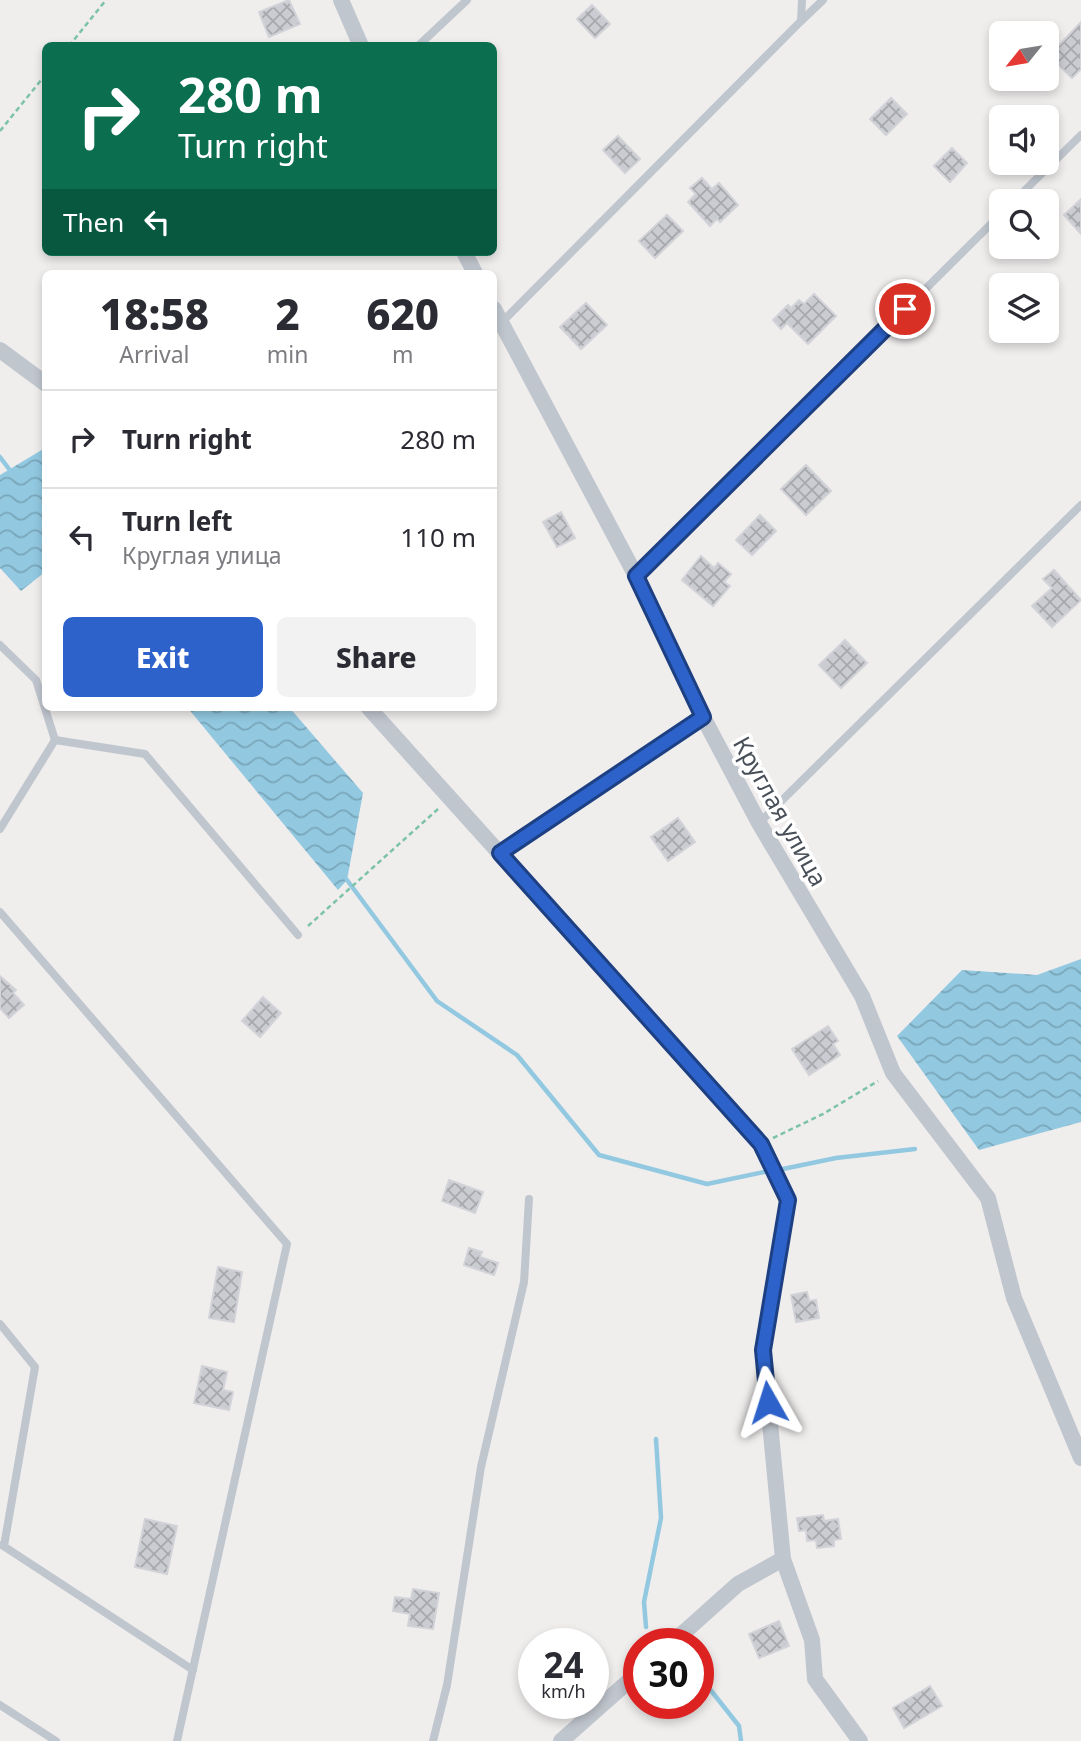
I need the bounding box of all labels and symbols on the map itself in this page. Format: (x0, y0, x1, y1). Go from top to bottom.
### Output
north arrow (989, 21, 1059, 91)
pin (875, 279, 935, 339)
street label: Круглая улица (726, 730, 836, 892)
position arrow (731, 1365, 805, 1439)
speed limit sign: 30 (623, 1628, 714, 1719)

